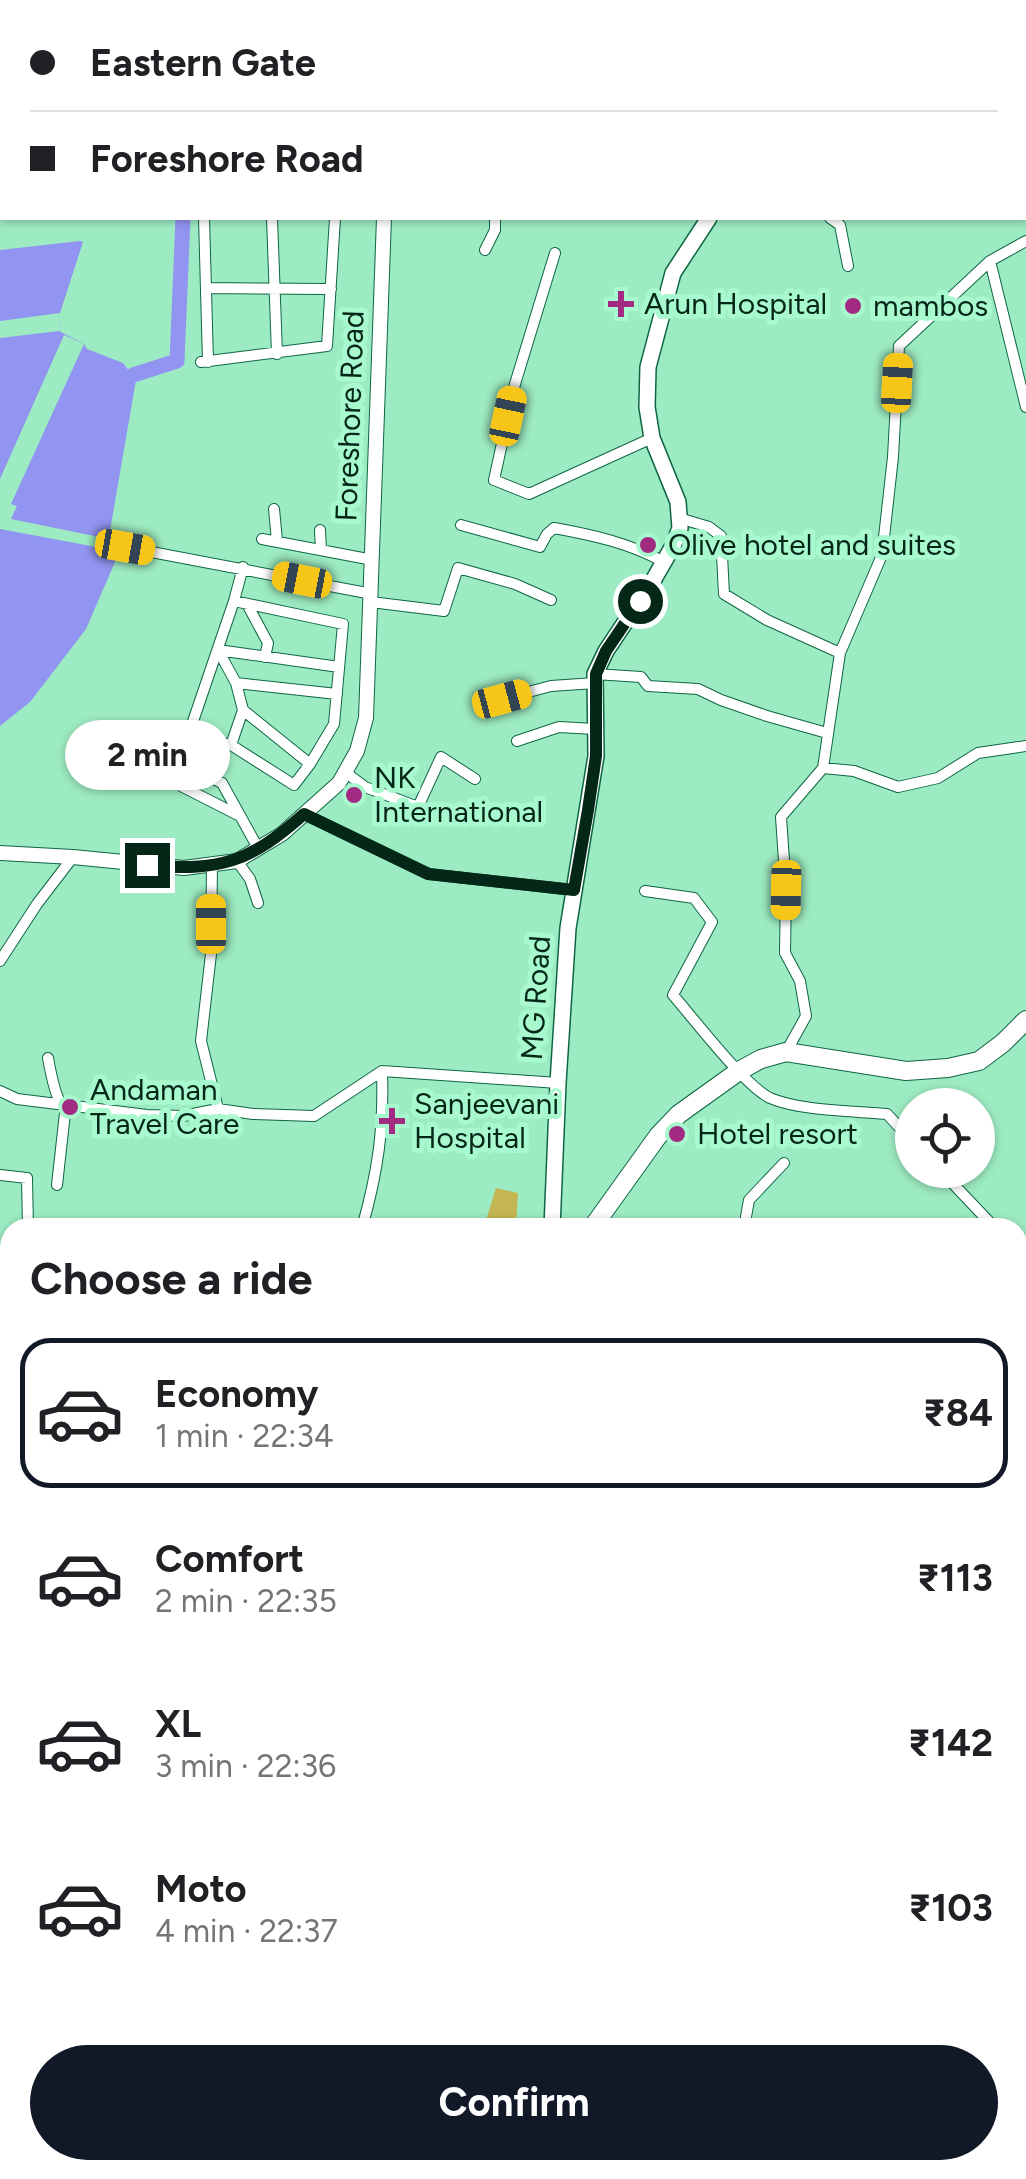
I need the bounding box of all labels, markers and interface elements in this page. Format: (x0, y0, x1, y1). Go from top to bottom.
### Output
text: Eastern Gate (90, 40, 316, 86)
text: Foreshore Road (90, 136, 364, 182)
place label: Arun Hospital (644, 285, 827, 322)
place label: mambos (873, 287, 988, 324)
marker: Arun Hospital (608, 291, 634, 317)
marker: mambos (842, 295, 864, 317)
street label: Foreshore Road (327, 310, 372, 522)
car (880, 352, 914, 414)
car (487, 384, 529, 448)
place label: Olive hotel and suites (668, 526, 956, 563)
car (93, 527, 157, 567)
marker: Olive hotel and suites (637, 534, 659, 556)
car (270, 560, 334, 600)
route start (618, 579, 663, 624)
car (469, 677, 535, 721)
callout: 2 min (64, 720, 230, 790)
text: 2 min (107, 736, 188, 774)
place label: NK International (374, 759, 543, 830)
marker: NK International (343, 784, 365, 806)
route end (125, 843, 170, 888)
car (770, 860, 802, 920)
car (196, 894, 226, 954)
street label: MG Road (513, 934, 558, 1061)
place label: Andaman Travel Care (90, 1071, 239, 1142)
place label: Sanjeevani Hospital (414, 1085, 559, 1156)
map controls (895, 1088, 995, 1188)
button: locate (895, 1088, 995, 1188)
marker: Andaman Travel Care (59, 1096, 81, 1118)
marker: Sanjeevani Hospital (379, 1108, 405, 1134)
place label: Hotel resort (697, 1115, 858, 1152)
marker: Hotel resort (666, 1123, 688, 1145)
text: Choose a ride (30, 1251, 312, 1305)
icon: car (35, 1368, 125, 1458)
text: Economy (155, 1371, 318, 1417)
text: ₹84 (923, 1390, 993, 1436)
text: 1 min · 22:34 (155, 1417, 334, 1455)
icon: car (35, 1533, 125, 1623)
text: Comfort (155, 1536, 304, 1582)
text: ₹113 (917, 1555, 993, 1601)
text: 2 min · 22:35 (155, 1582, 337, 1620)
icon: car (35, 1698, 125, 1788)
text: XL (155, 1701, 201, 1747)
text: ₹142 (908, 1720, 993, 1766)
text: 3 min · 22:36 (155, 1747, 336, 1785)
icon: car (35, 1863, 125, 1953)
text: Moto (155, 1866, 247, 1912)
text: ₹103 (908, 1885, 993, 1931)
text: 4 min · 22:37 (155, 1912, 338, 1950)
button: Confirm (30, 2045, 998, 2160)

